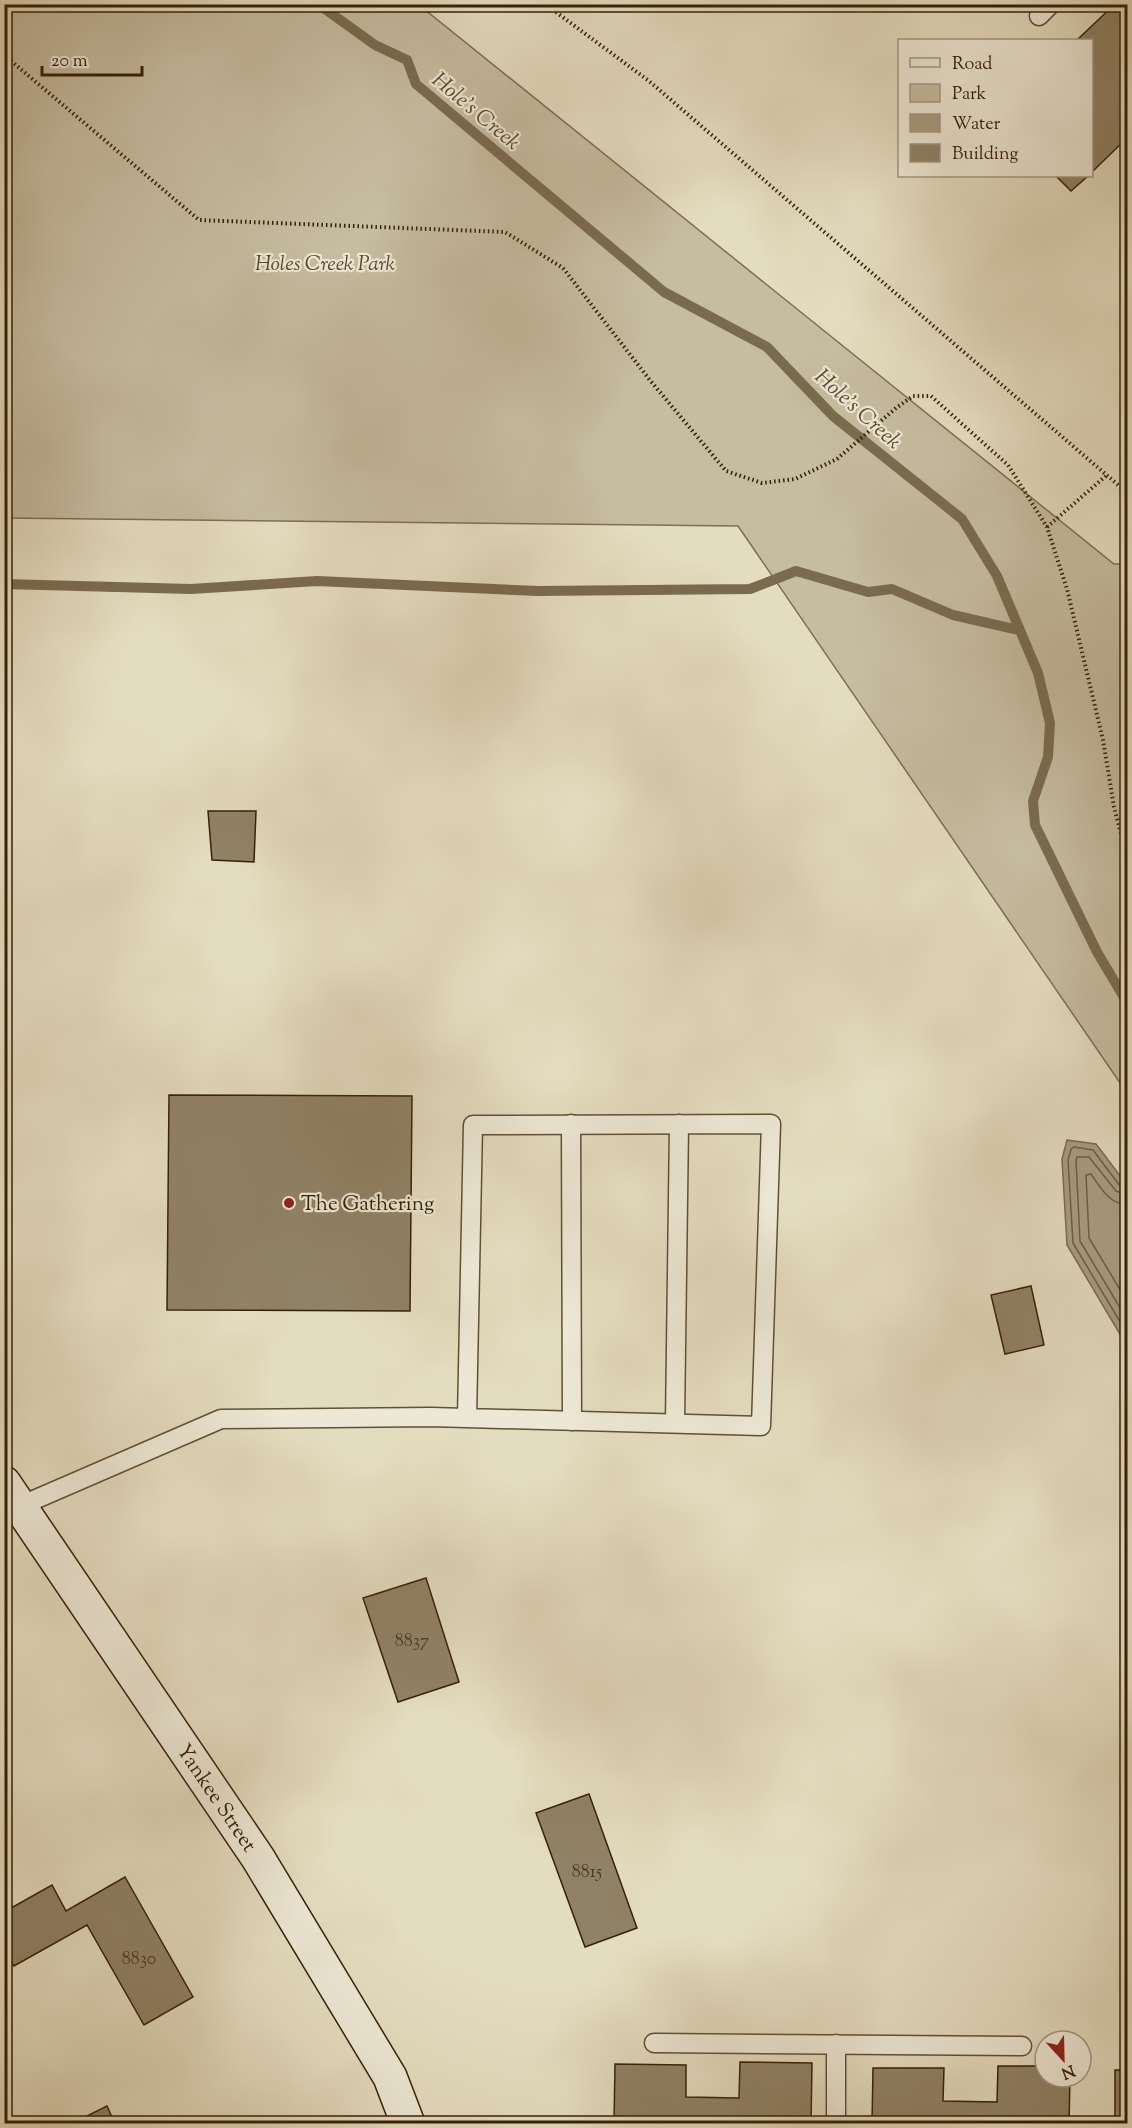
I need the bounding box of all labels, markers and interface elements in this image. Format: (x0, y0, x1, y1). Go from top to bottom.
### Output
scale bar (42, 39, 142, 77)
legend (898, 39, 1093, 177)
text: 20 m (51, 49, 88, 75)
text: Road (952, 52, 992, 78)
water label: Hole's Creek (424, 66, 526, 159)
text: Park (952, 82, 987, 108)
text: Water (952, 112, 1001, 138)
text: Building (952, 142, 1018, 168)
park label: Holes Creek Park (255, 250, 396, 280)
water label: Hole's Creek (806, 362, 908, 458)
place label: The Gathering (301, 1190, 434, 1220)
marker: The Gathering (282, 1196, 296, 1210)
house number: 8837 (395, 1629, 429, 1655)
street label: Yankee Street (168, 1739, 263, 1859)
house number: 8815 (572, 1860, 602, 1886)
house number: 8830 (122, 1947, 156, 1973)
north arrow (1033, 2029, 1093, 2089)
text: N (1057, 2058, 1078, 2084)

